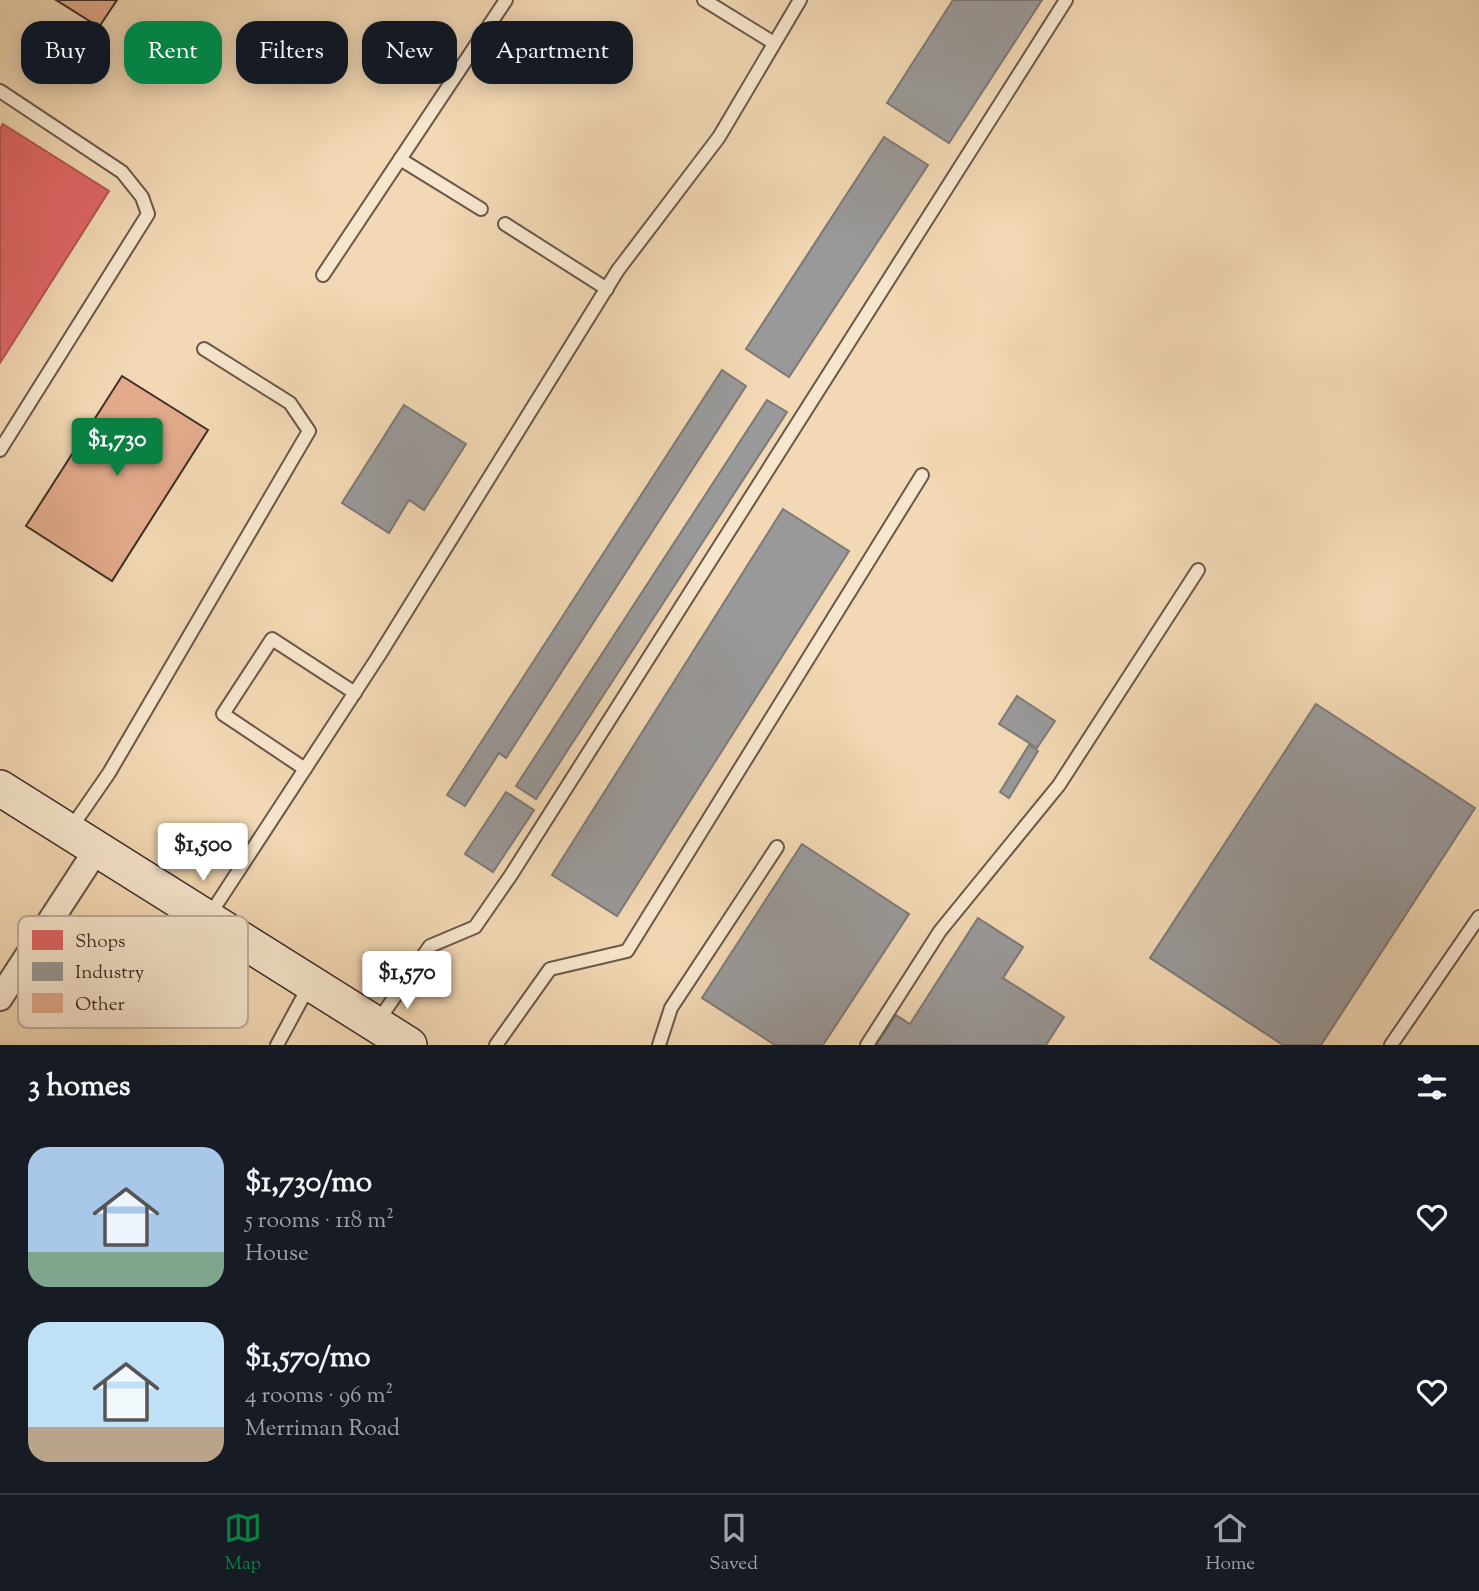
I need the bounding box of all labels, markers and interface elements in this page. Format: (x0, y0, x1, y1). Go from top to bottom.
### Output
chip: Buy (21, 21, 110, 84)
chip: Rent (124, 21, 222, 84)
chip: Filters (236, 21, 348, 84)
chip: New (362, 21, 457, 84)
chip: Apartment (471, 21, 633, 84)
pin: $1,730 (60, 419, 174, 478)
text: $1,730 (88, 424, 146, 457)
pin: $1,500 (146, 824, 260, 883)
text: $1,500 (174, 829, 232, 862)
legend (18, 916, 248, 1028)
text: Shops (75, 929, 126, 956)
pin: $1,570 (350, 951, 464, 1011)
text: $1,570 (378, 957, 436, 990)
text: Industry (75, 960, 145, 987)
text: Other (75, 992, 125, 1019)
text: 3 homes (28, 1066, 131, 1109)
icon: filters (1413, 1068, 1451, 1106)
text: $1,730/mo (245, 1162, 372, 1205)
icon: home (84, 1175, 168, 1259)
icon: heart (1413, 1198, 1451, 1236)
text: 5 rooms · 118 m² (245, 1205, 394, 1238)
text: House (245, 1238, 309, 1271)
text: $1,570/mo (245, 1337, 371, 1380)
icon: home (84, 1350, 168, 1434)
icon: heart (1413, 1373, 1451, 1411)
text: 4 rooms · 96 m² (245, 1380, 393, 1413)
text: Merriman Road (245, 1413, 400, 1446)
tab: Map (224, 1509, 262, 1578)
tab: Saved (709, 1509, 758, 1578)
tab: Home (1205, 1509, 1255, 1578)

